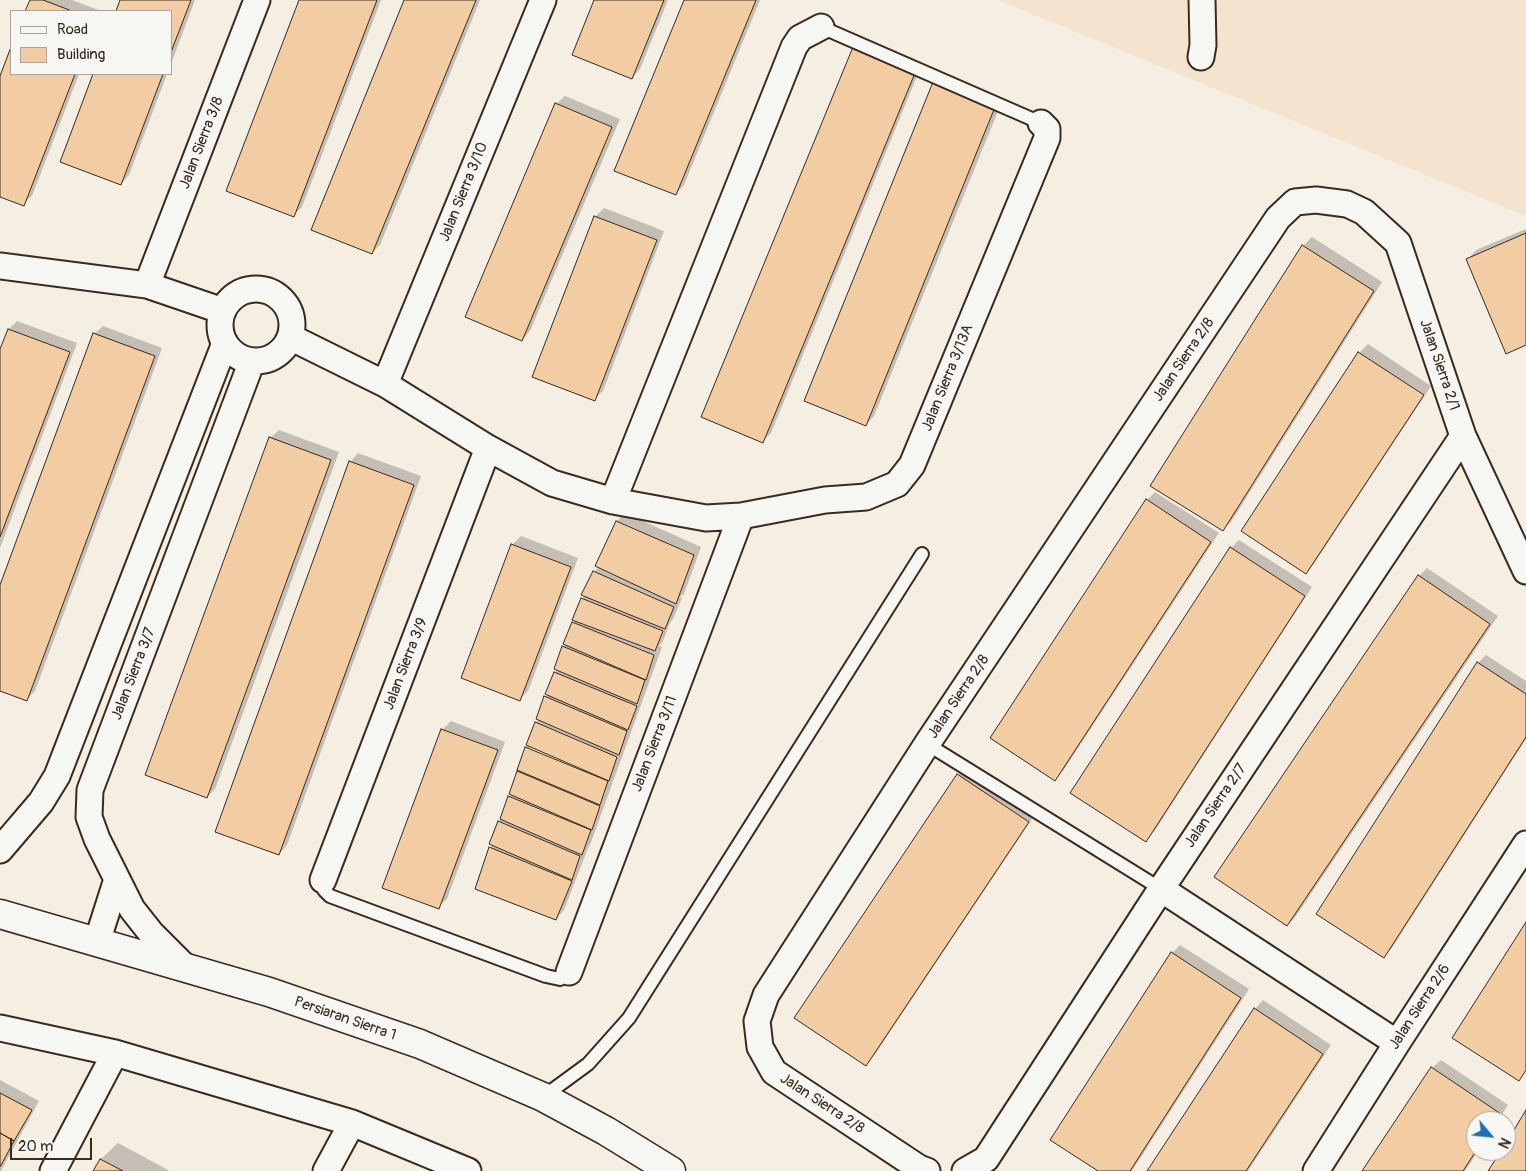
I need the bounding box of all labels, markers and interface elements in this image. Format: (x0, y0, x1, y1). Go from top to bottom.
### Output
legend (10, 10, 172, 75)
text: Road (57, 20, 88, 39)
text: Building (57, 45, 105, 64)
street label: Jalan Sierra 3/8 (176, 94, 228, 192)
street label: Jalan Sierra 3/10 (436, 140, 492, 244)
street label: Jalan Sierra 2/8 (1149, 315, 1219, 405)
street label: Jalan Sierra 2/1 (1415, 317, 1463, 413)
street label: Jalan Sierra 3/13A (918, 322, 978, 434)
street label: Jalan Sierra 3/9 (380, 615, 432, 713)
street label: Jalan Sierra 3/7 (108, 625, 160, 723)
street label: Jalan Sierra 2/8 (924, 652, 994, 742)
street label: Jalan Sierra 3/11 (628, 694, 682, 794)
street label: Jalan Sierra 2/7 (1181, 761, 1251, 851)
street label: Jalan Sierra 2/6 (1386, 961, 1454, 1053)
street label: Persiaran Sierra 1 (292, 993, 398, 1045)
street label: Jalan Sierra 2/8 (776, 1070, 868, 1138)
north arrow (1466, 1111, 1516, 1161)
scale bar (12, 1128, 95, 1160)
text: N (1494, 1135, 1514, 1151)
text: 20 m (18, 1137, 53, 1156)

